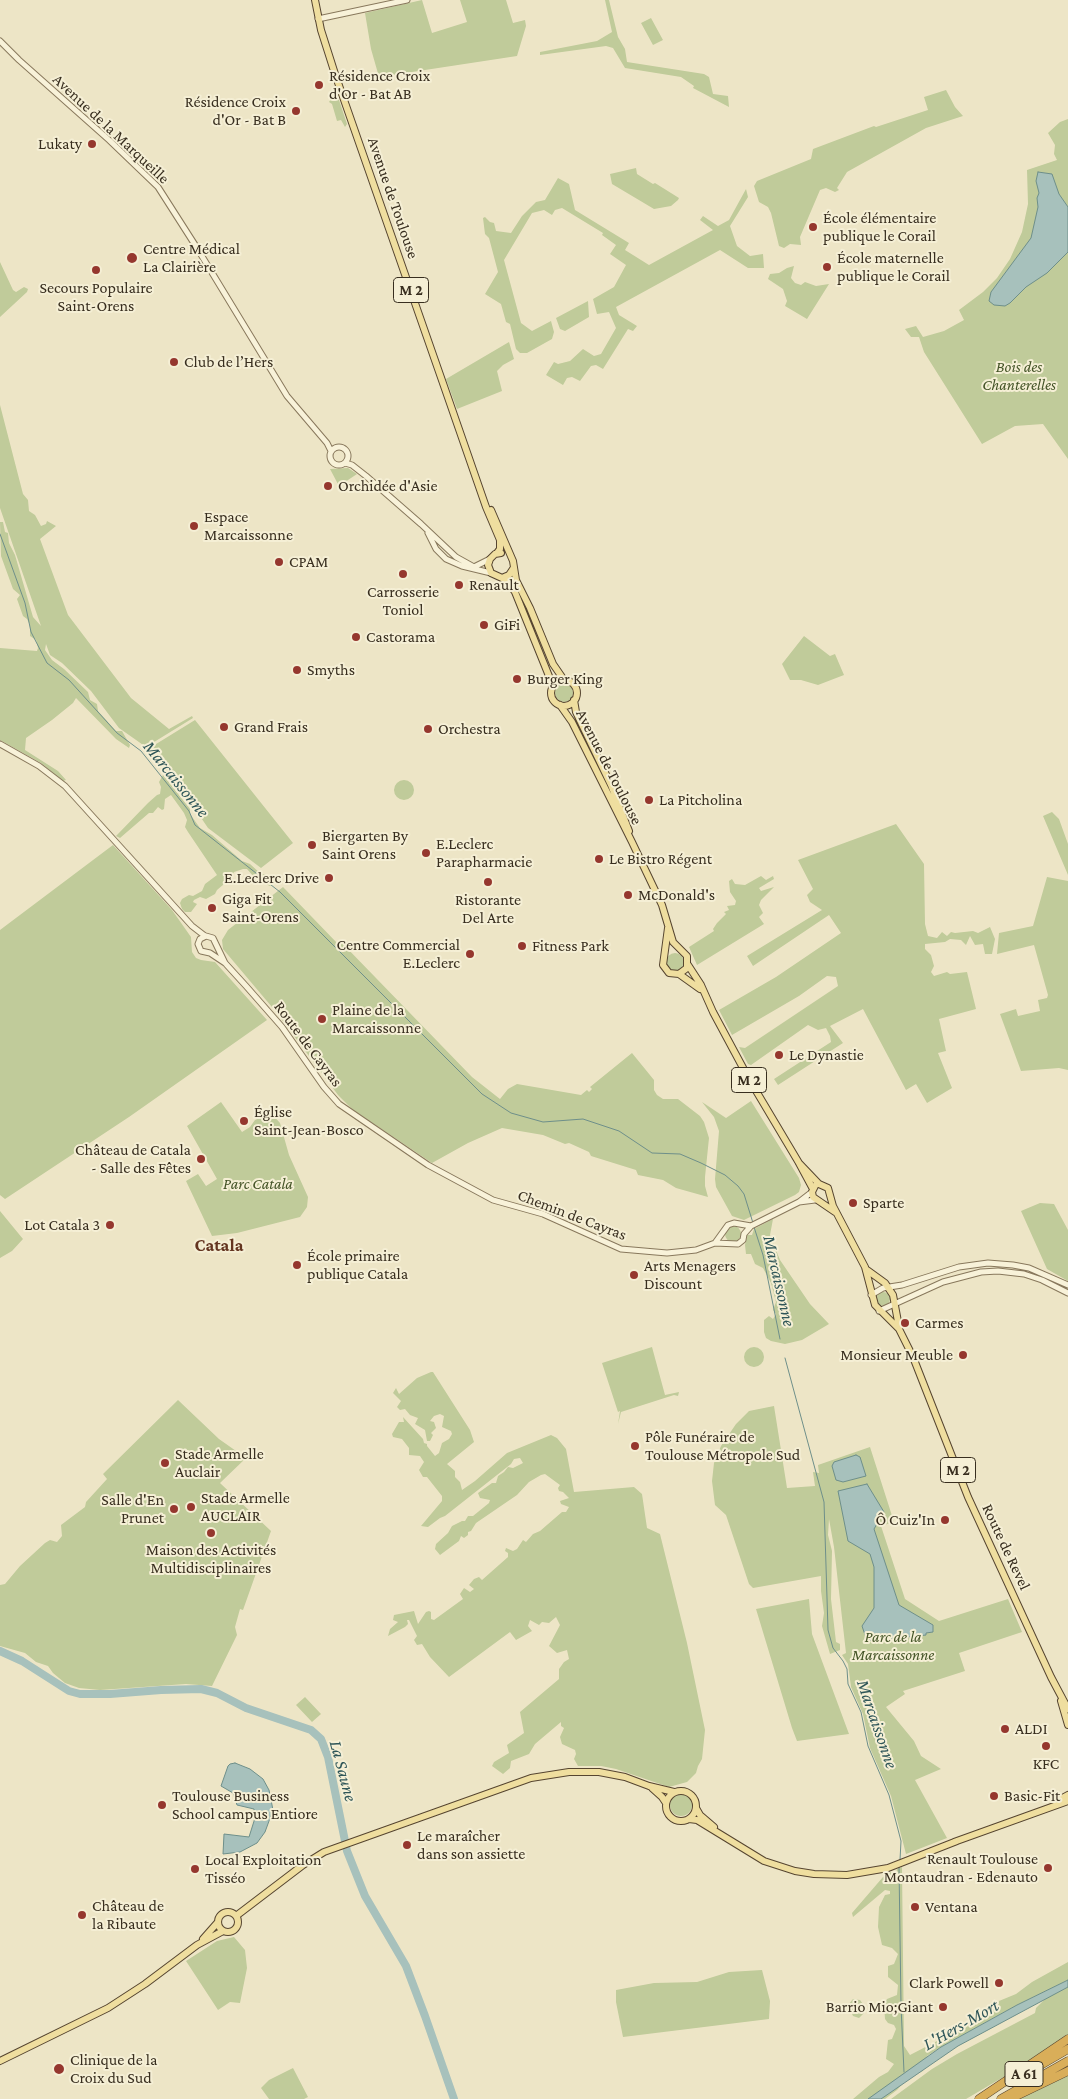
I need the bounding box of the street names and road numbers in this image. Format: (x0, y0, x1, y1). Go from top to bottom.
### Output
street label: Avenue de la Marqueille (49, 70, 173, 188)
street label: Avenue de Toulouse (363, 135, 423, 261)
road number: M 2 (394, 278, 428, 302)
street label: Avenue de Toulouse (572, 706, 646, 828)
street label: Route de Cayras (270, 998, 346, 1090)
road number: M 2 (732, 1068, 766, 1092)
street label: Chemin de Cayras (515, 1185, 629, 1245)
road number: M 2 (940, 1458, 976, 1482)
street label: Route de Revel (978, 1501, 1034, 1593)
road number: A 61 (1005, 2062, 1043, 2086)

